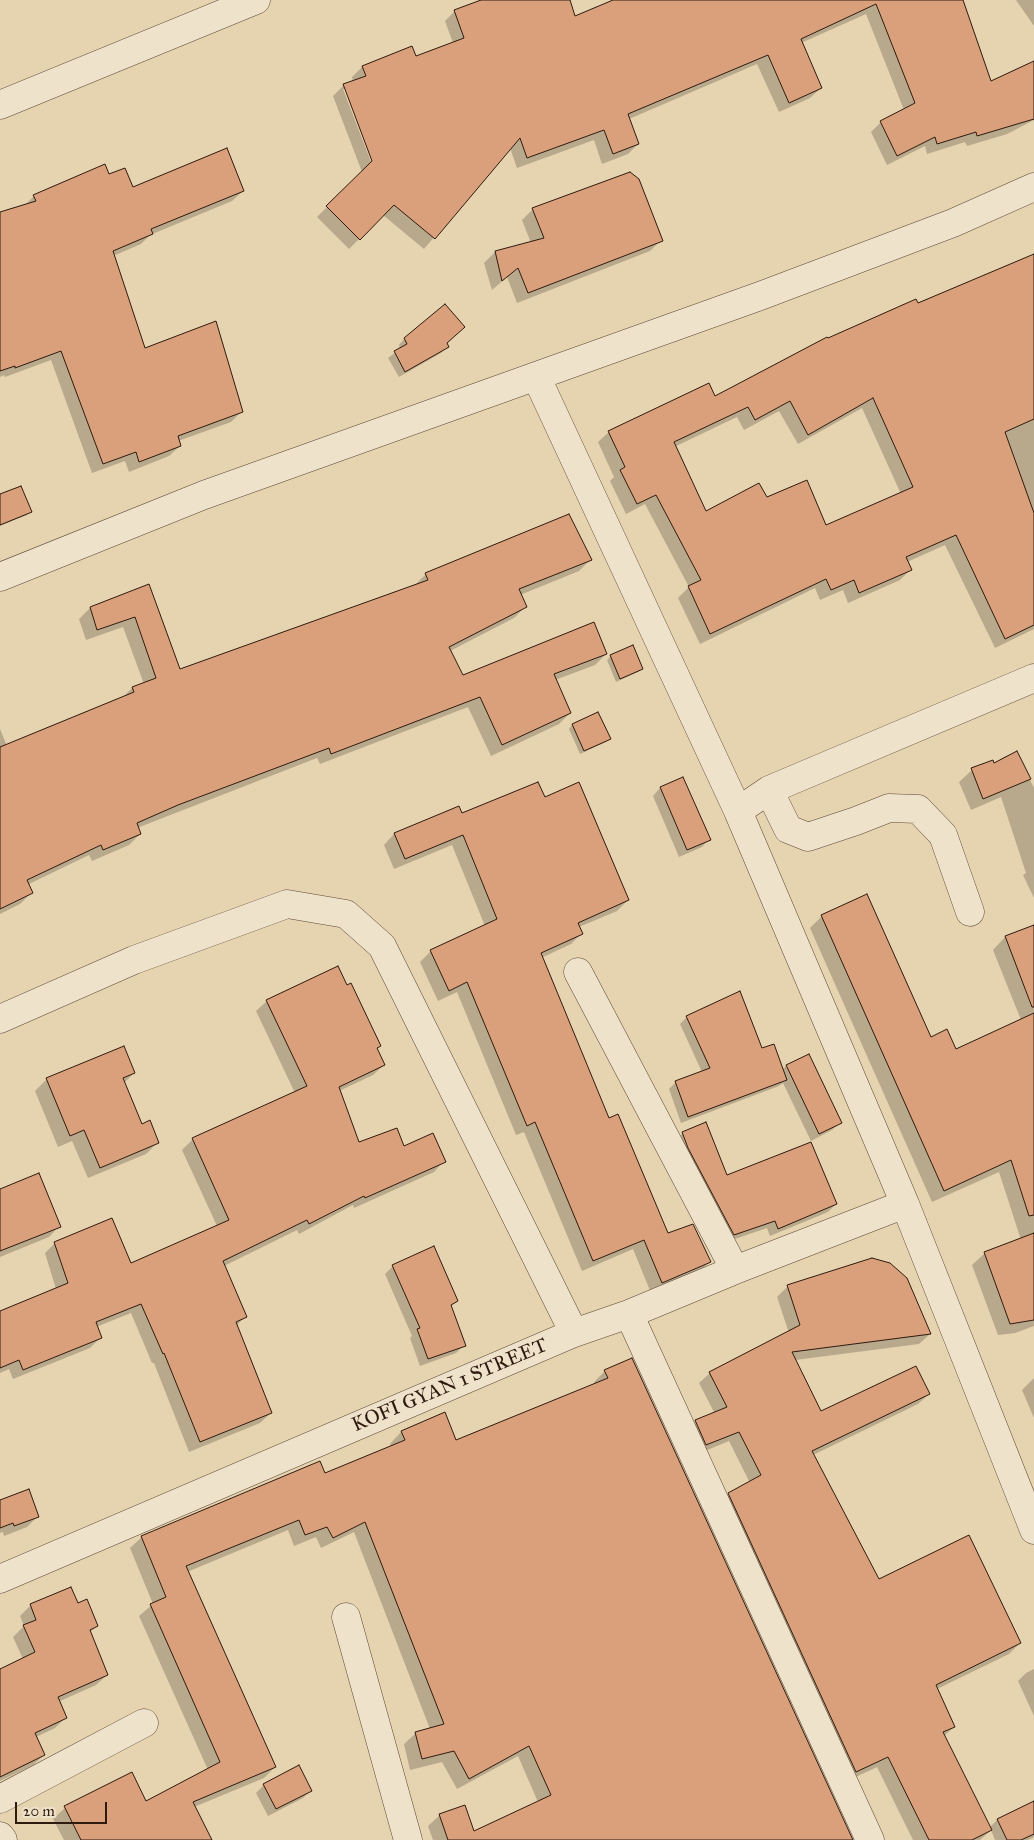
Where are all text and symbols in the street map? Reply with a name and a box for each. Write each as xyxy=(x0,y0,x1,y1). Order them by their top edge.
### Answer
street label: KOFI GYAN 1 STREET xyxy=(349,1334,551,1438)
scale bar xyxy=(18,1792,110,1824)
text: 20 m xyxy=(23,1802,55,1820)

